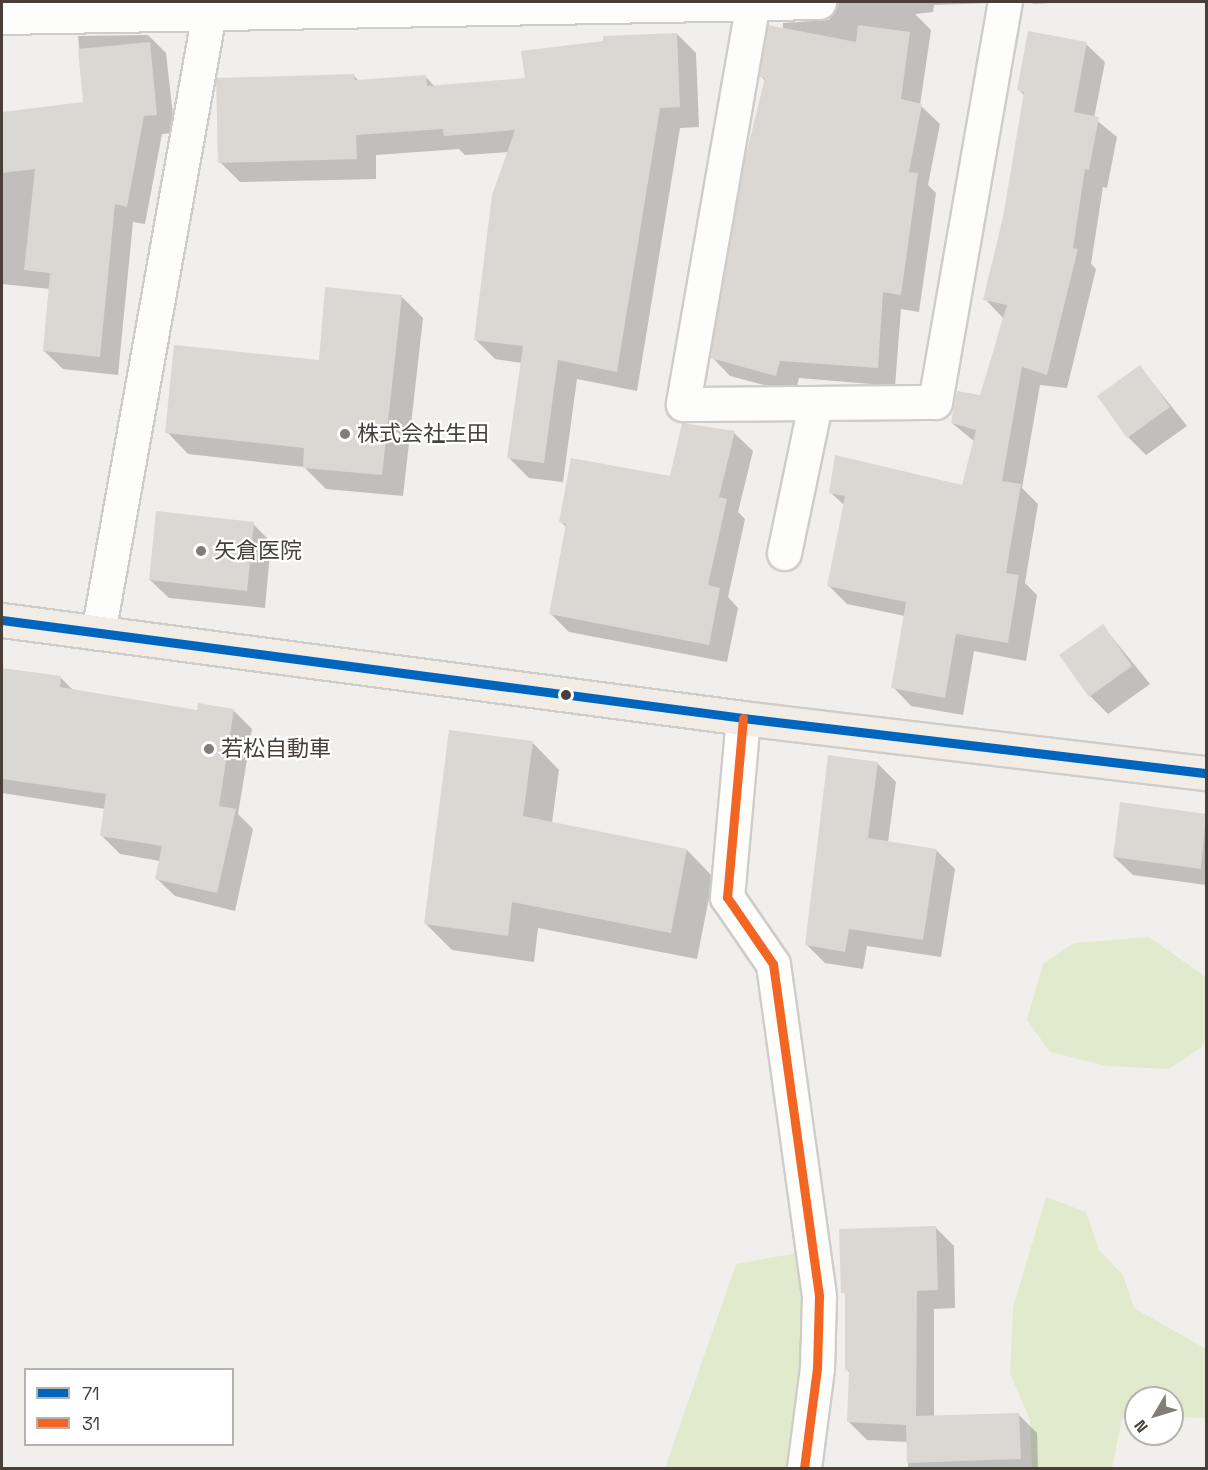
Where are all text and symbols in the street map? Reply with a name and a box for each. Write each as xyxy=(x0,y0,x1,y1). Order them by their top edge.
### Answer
place label: 株式会社生田 xyxy=(357,421,489,447)
marker: 株式会社生田 xyxy=(338,427,352,441)
place label: 矢倉医院 xyxy=(214,538,302,564)
marker: 矢倉医院 xyxy=(192,542,210,560)
unlabelled marker xyxy=(560,689,572,701)
place label: 若松自動車 xyxy=(221,736,331,762)
marker: 若松自動車 xyxy=(202,742,216,756)
legend xyxy=(24,1368,234,1446)
text: 71 xyxy=(82,1382,100,1405)
north arrow xyxy=(1124,1386,1184,1446)
text: 31 xyxy=(82,1412,100,1435)
text: N xyxy=(1129,1415,1153,1437)

